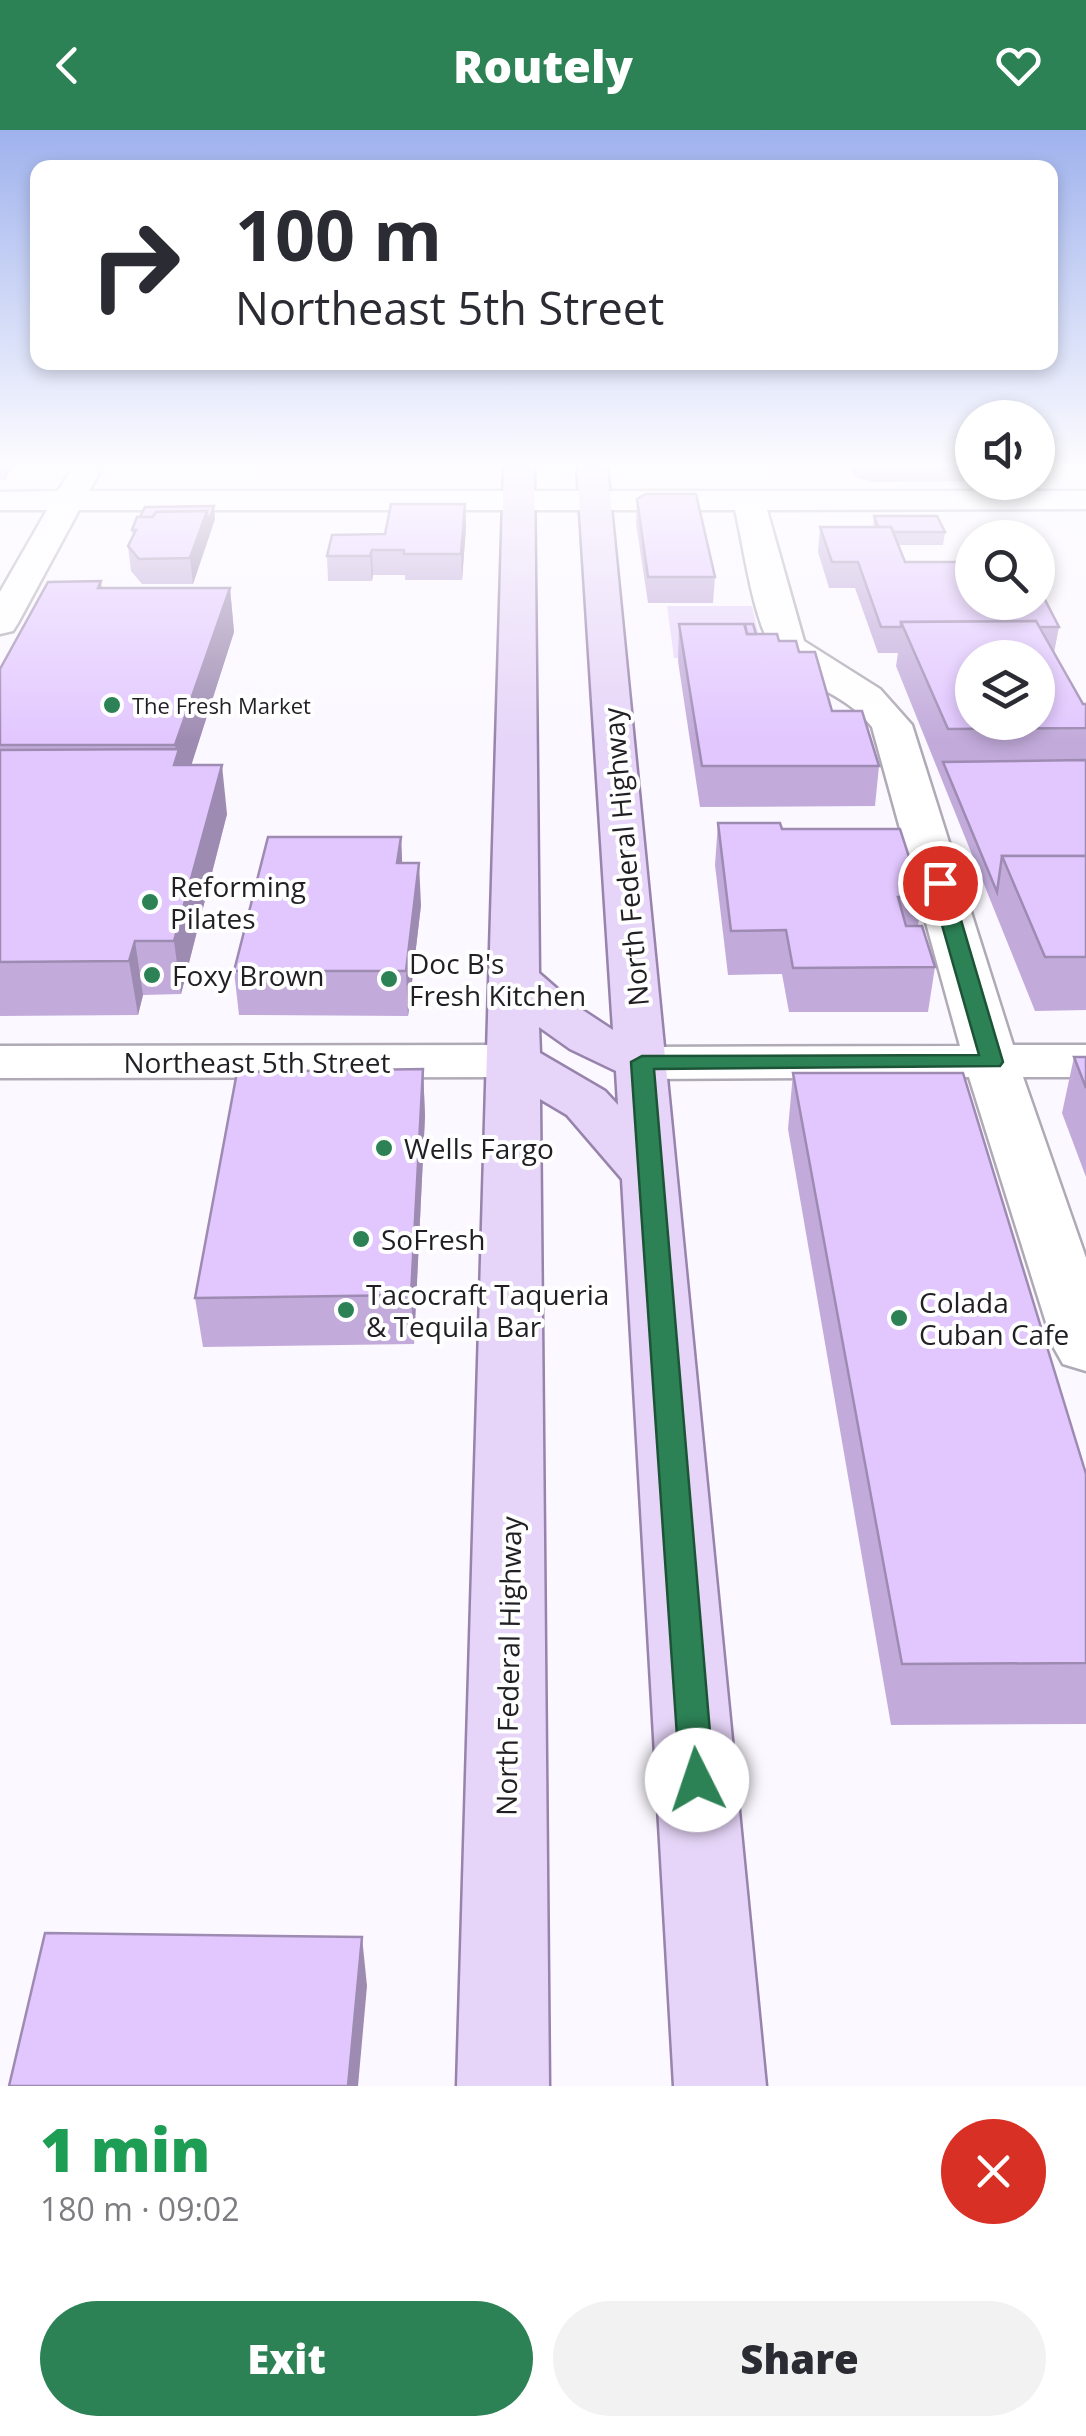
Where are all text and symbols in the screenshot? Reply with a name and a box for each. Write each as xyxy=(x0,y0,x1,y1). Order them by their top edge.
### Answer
text: Routely xyxy=(453,35,633,96)
icon: back xyxy=(40,38,95,93)
icon: heart xyxy=(991,38,1046,93)
text: 100 m xyxy=(235,186,442,282)
icon: right xyxy=(70,200,200,330)
text: Northeast 5th Street xyxy=(235,277,664,338)
map controls xyxy=(955,400,1055,740)
button: sound xyxy=(955,400,1055,500)
button: search xyxy=(955,520,1055,620)
button: layers xyxy=(955,640,1055,740)
place label: The Fresh Market xyxy=(132,690,311,720)
marker: The Fresh Market xyxy=(101,694,123,716)
street label: North Federal Highway xyxy=(593,705,657,1008)
pin xyxy=(898,841,983,926)
icon: arrive xyxy=(913,856,968,911)
place label: Reforming Pilates xyxy=(170,867,306,937)
marker: Reforming Pilates xyxy=(139,891,161,913)
place label: Doc B's Fresh Kitchen xyxy=(409,944,586,1014)
place label: Foxy Brown xyxy=(172,956,325,994)
marker: Foxy Brown xyxy=(141,964,163,986)
marker: Doc B's Fresh Kitchen xyxy=(378,968,400,990)
street label: Northeast 5th Street xyxy=(123,1043,391,1081)
place label: Wells Fargo xyxy=(404,1129,554,1167)
marker: Wells Fargo xyxy=(373,1137,395,1159)
place label: SoFresh xyxy=(381,1220,485,1258)
marker: SoFresh xyxy=(350,1228,372,1250)
place label: Tacocraft Taqueria & Tequila Bar xyxy=(366,1275,609,1345)
place label: Colada Cuban Cafe xyxy=(919,1283,1069,1353)
marker: Tacocraft Taqueria & Tequila Bar xyxy=(335,1299,357,1321)
marker: Colada Cuban Cafe xyxy=(888,1307,910,1329)
street label: North Federal Highway xyxy=(486,1515,530,1816)
position arrow xyxy=(645,1728,749,1832)
text: 1 min xyxy=(40,2108,210,2190)
button: close xyxy=(941,2119,1046,2224)
text: 180 m · 09:02 xyxy=(40,2187,239,2230)
button: Exit xyxy=(40,2301,533,2416)
button: Share xyxy=(553,2301,1046,2416)

